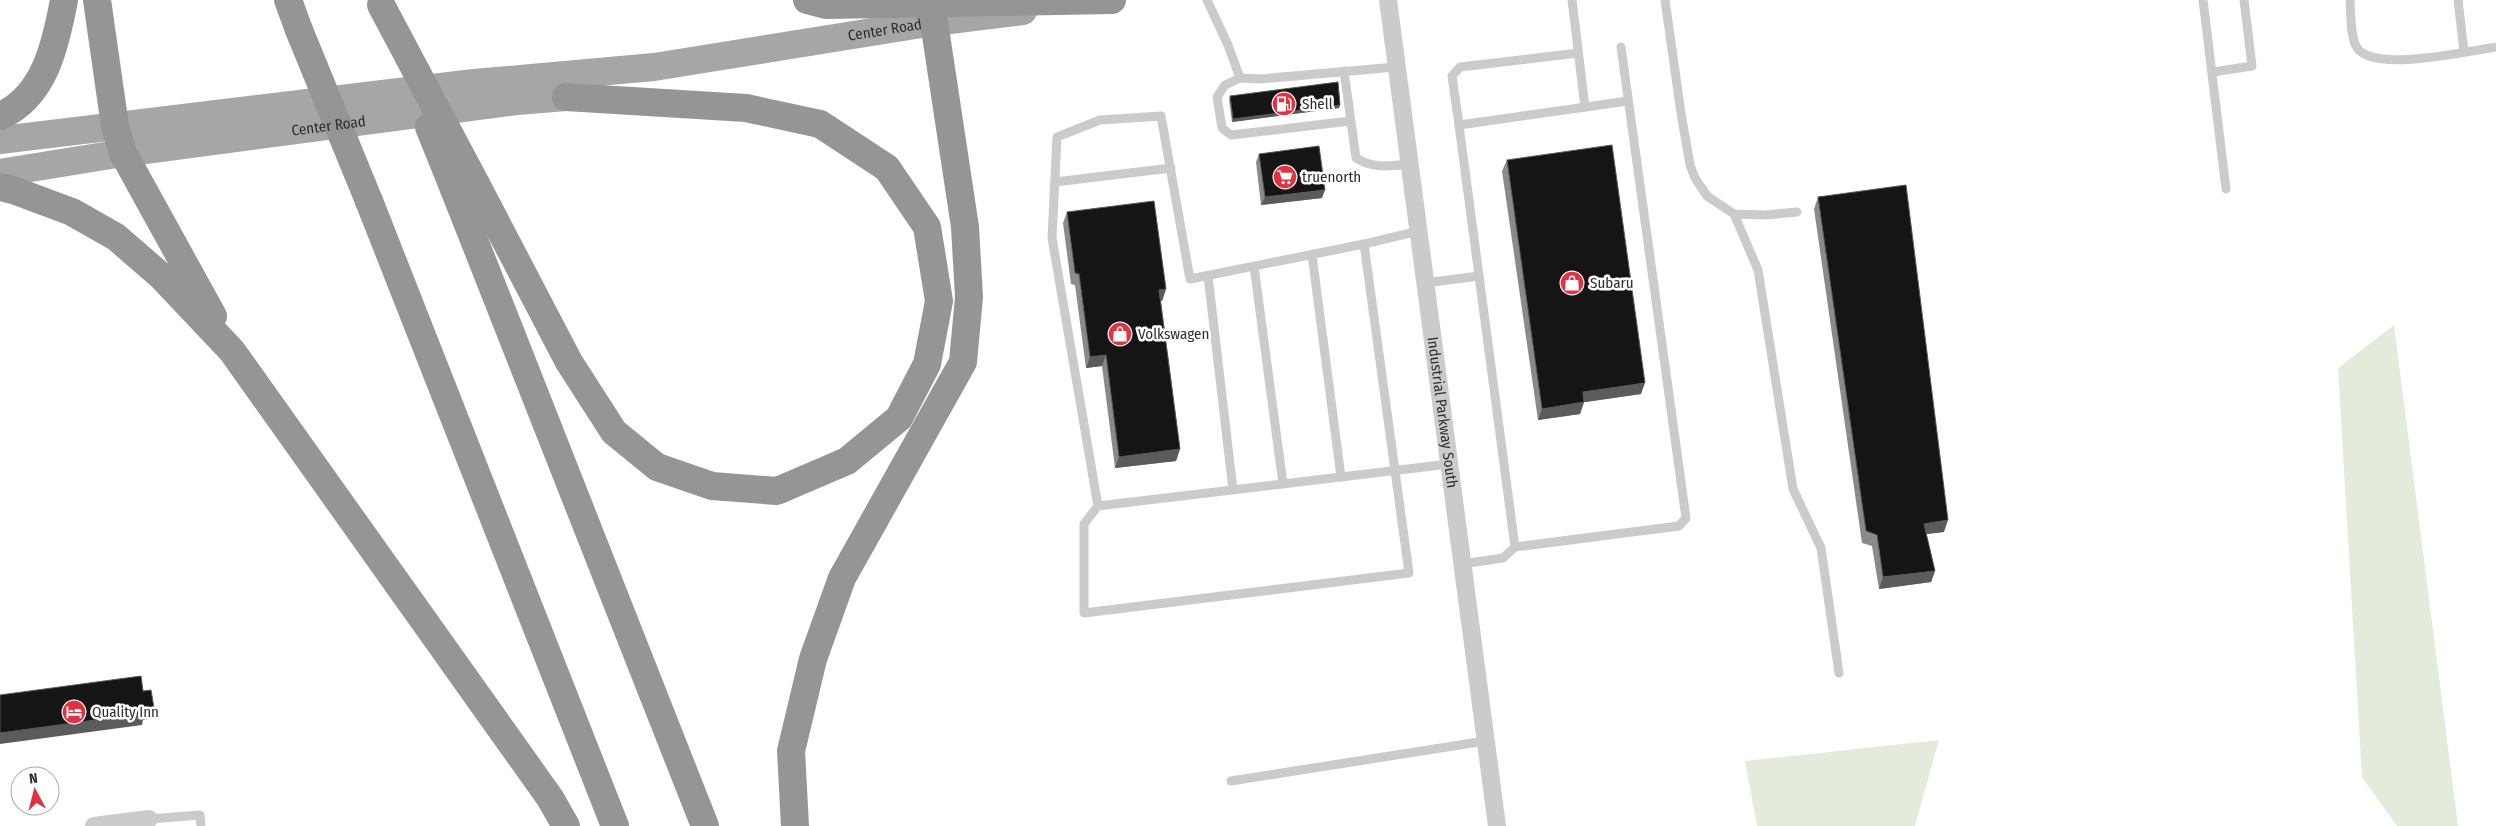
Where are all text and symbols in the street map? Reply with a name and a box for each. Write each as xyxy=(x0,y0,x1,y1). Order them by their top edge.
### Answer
street label: Center Road xyxy=(847,15,923,45)
fuel station icon: Shell xyxy=(1271,91,1297,117)
place label: Shell xyxy=(1302,95,1333,113)
street label: Center Road xyxy=(290,112,367,140)
supermarket icon: truenorth xyxy=(1272,164,1298,190)
place label: truenorth xyxy=(1302,168,1361,186)
shop icon: Subaru xyxy=(1559,270,1585,296)
place label: Subaru xyxy=(1590,274,1634,292)
shop icon: Volkswagen xyxy=(1107,321,1133,347)
place label: Volkswagen xyxy=(1138,325,1209,343)
street label: Industrial Parkway South xyxy=(1424,336,1461,489)
hotel icon: Quality Inn xyxy=(61,699,87,725)
place label: Quality Inn xyxy=(92,703,159,721)
north arrow xyxy=(10,766,60,816)
text: N xyxy=(28,770,39,788)

